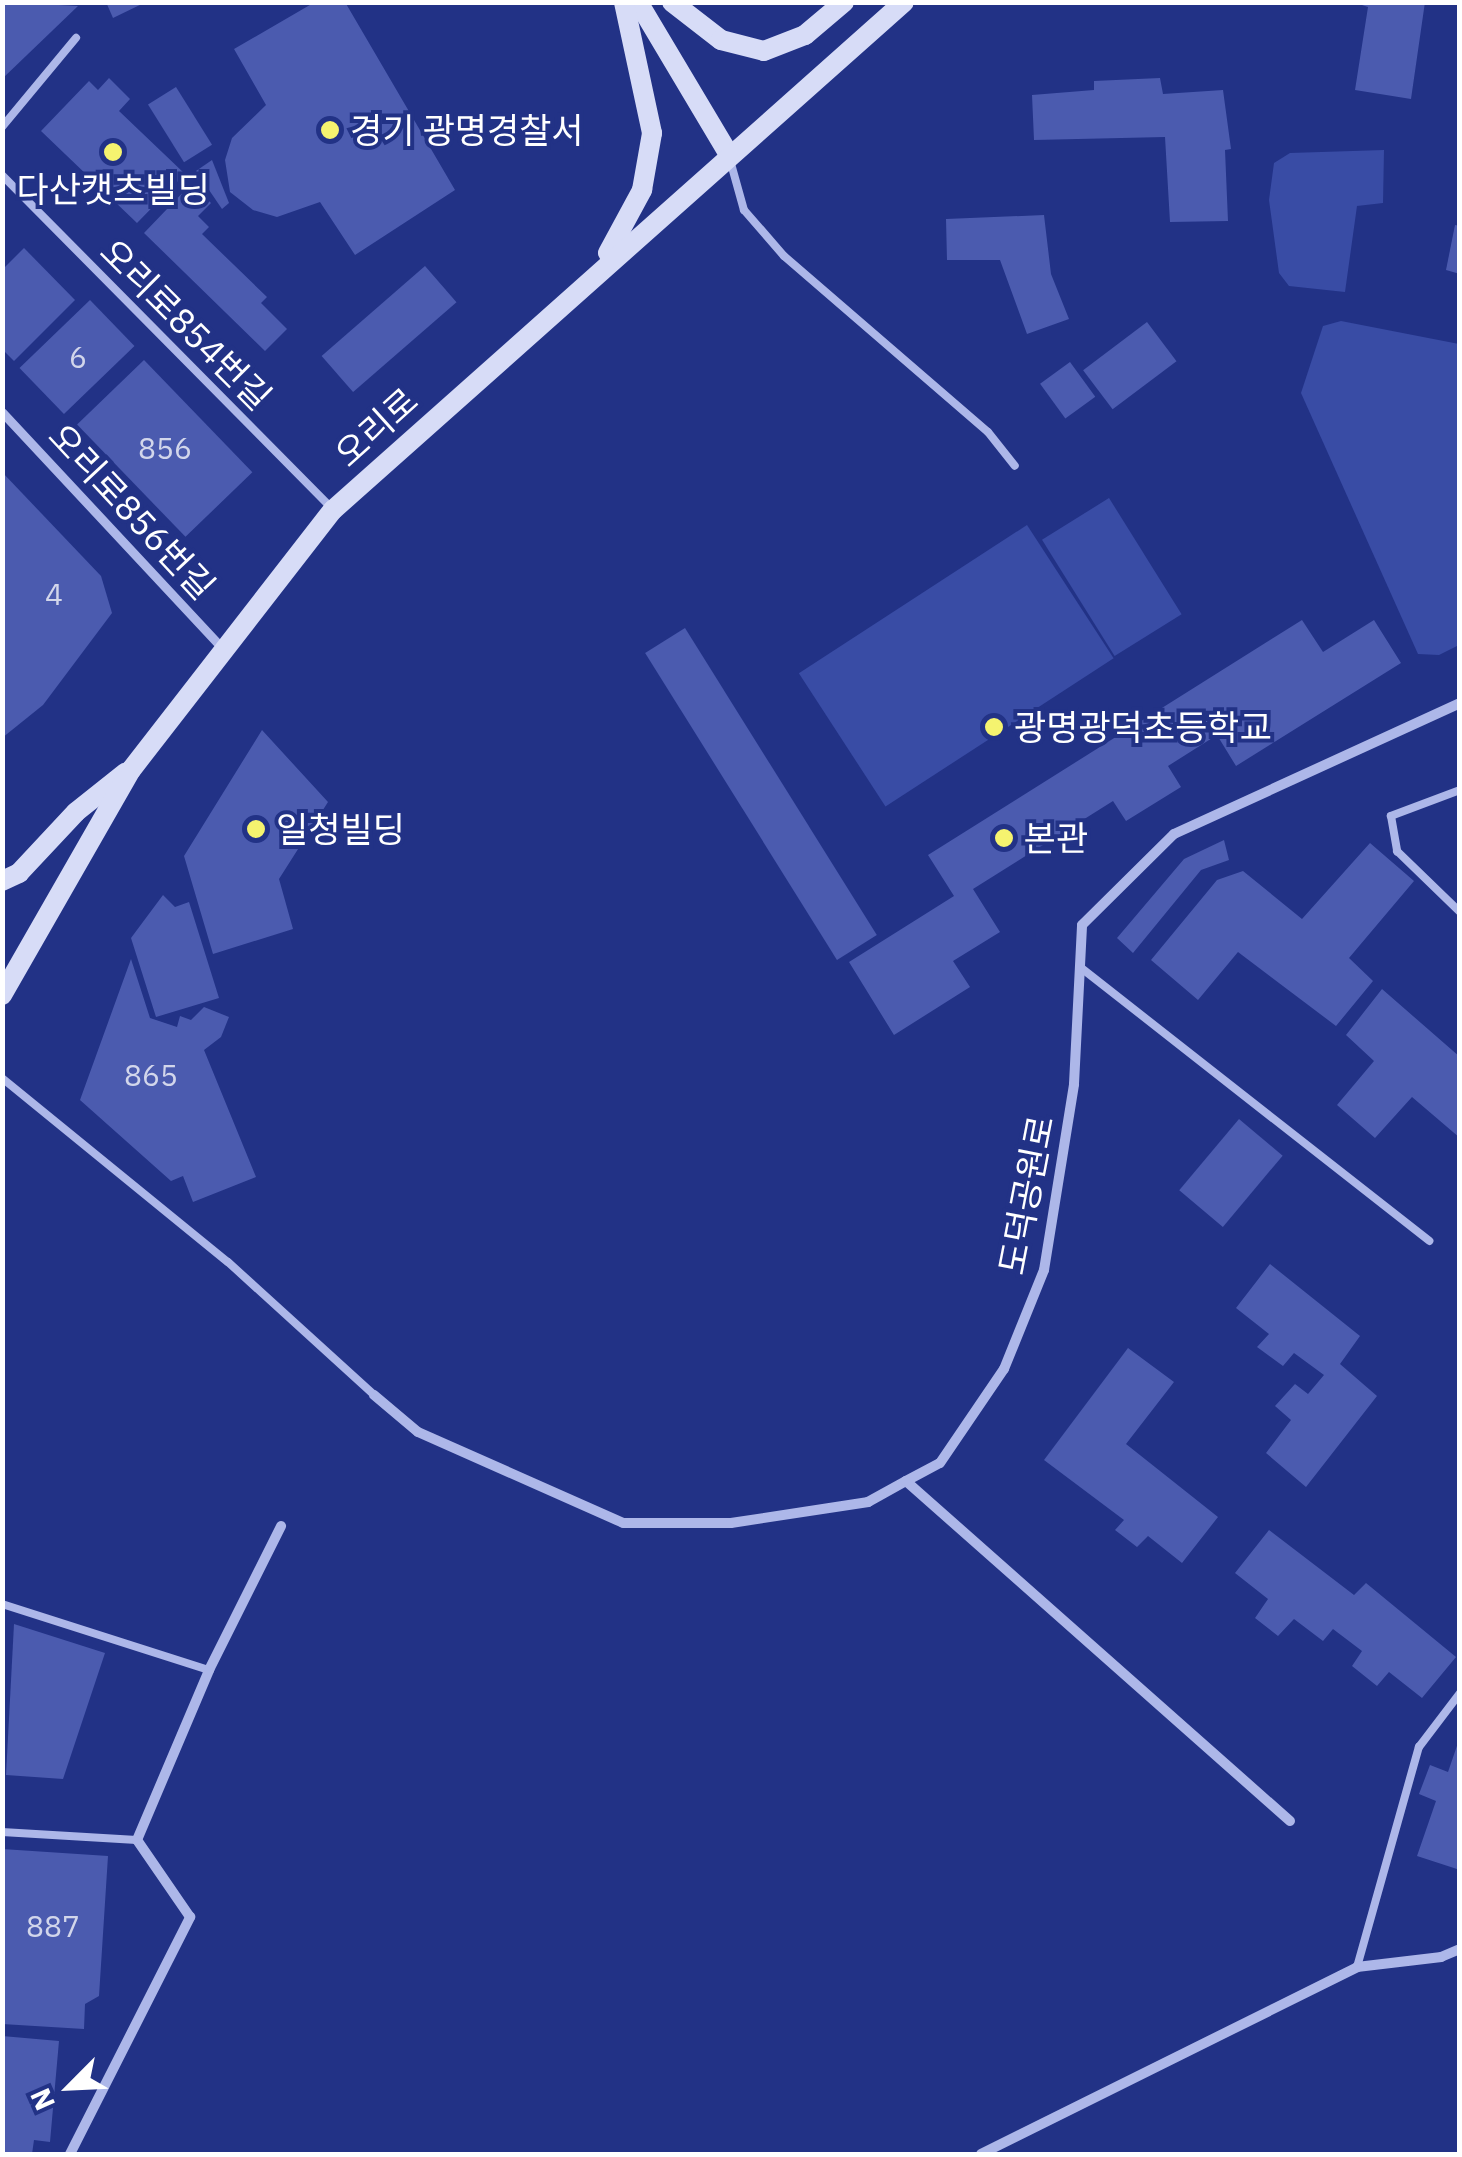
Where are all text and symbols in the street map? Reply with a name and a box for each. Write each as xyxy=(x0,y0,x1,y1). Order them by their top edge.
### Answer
place label: 경기 광명경찰서 xyxy=(350,109,584,151)
marker: 경기 광명경찰서 xyxy=(319,119,341,141)
marker: 다산캣츠빌딩 xyxy=(102,141,124,163)
place label: 다산캣츠빌딩 xyxy=(16,168,210,210)
street label: 오리로854번길 xyxy=(92,230,280,418)
house number: 6 xyxy=(69,339,87,375)
street label: 오리로 xyxy=(326,379,426,475)
street label: 오리로856번길 xyxy=(40,415,224,607)
house number: 856 xyxy=(138,430,192,466)
house number: 4 xyxy=(45,576,63,612)
place label: 광명광덕초등학교 xyxy=(1014,706,1272,748)
marker: 광명광덕초등학교 xyxy=(983,716,1005,738)
place label: 일청빌딩 xyxy=(276,808,405,850)
place label: 본관 xyxy=(1024,817,1088,859)
marker: 일청빌딩 xyxy=(245,818,267,840)
marker: 본관 xyxy=(993,827,1015,849)
house number: 865 xyxy=(124,1057,178,1093)
street label: 도덕공원로 xyxy=(990,1112,1062,1278)
house number: 887 xyxy=(26,1908,80,1944)
north arrow xyxy=(20,2037,120,2137)
text: N xyxy=(21,2083,63,2116)

